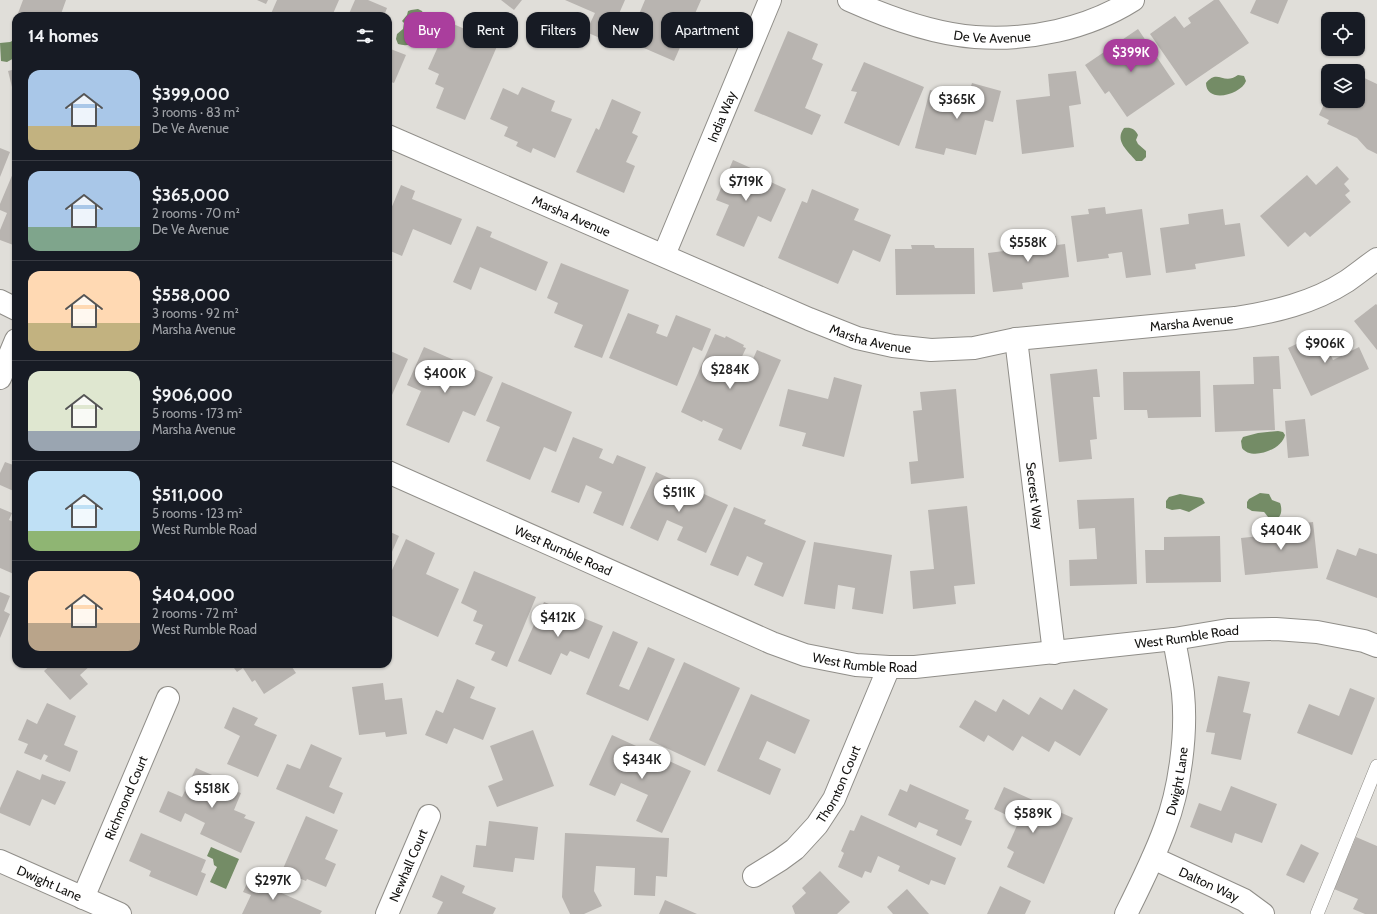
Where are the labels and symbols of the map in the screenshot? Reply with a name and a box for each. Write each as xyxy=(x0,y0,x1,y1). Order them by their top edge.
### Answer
street label: De Ve Avenue xyxy=(953,26,1032,46)
pin: $399K xyxy=(1103,39,1159,73)
pin: $365K xyxy=(929,86,985,120)
street label: India Way xyxy=(704,88,739,144)
pin: $719K xyxy=(718,168,774,202)
street label: Marsha Avenue xyxy=(530,192,613,240)
pin: $558K xyxy=(1000,229,1056,263)
street label: Marsha Avenue xyxy=(1149,310,1234,334)
street label: Marsha Avenue xyxy=(828,320,912,356)
pin: $906K xyxy=(1297,330,1353,364)
pin: $284K xyxy=(702,356,758,390)
pin: $400K xyxy=(417,360,473,394)
street label: Secrest Way xyxy=(1023,461,1047,531)
pin: $511K xyxy=(651,479,707,513)
pin: $404K xyxy=(1253,517,1309,551)
street label: West Rumble Road xyxy=(512,521,615,579)
pin: $412K xyxy=(530,604,586,638)
street label: West Rumble Road xyxy=(1134,622,1239,651)
street label: West Rumble Road xyxy=(811,649,917,675)
street label: Thornton Court xyxy=(813,742,864,826)
pin: $434K xyxy=(614,746,670,780)
street label: Dwight Lane xyxy=(1162,746,1191,817)
street label: Richmond Court xyxy=(101,753,151,842)
pin: $518K xyxy=(184,775,240,809)
pin: $589K xyxy=(1005,800,1061,834)
street label: Newhall Court xyxy=(385,826,431,904)
street label: Dwight Lane xyxy=(15,862,85,904)
street label: Dalton Way xyxy=(1177,863,1242,905)
pin: $297K xyxy=(245,867,301,901)

